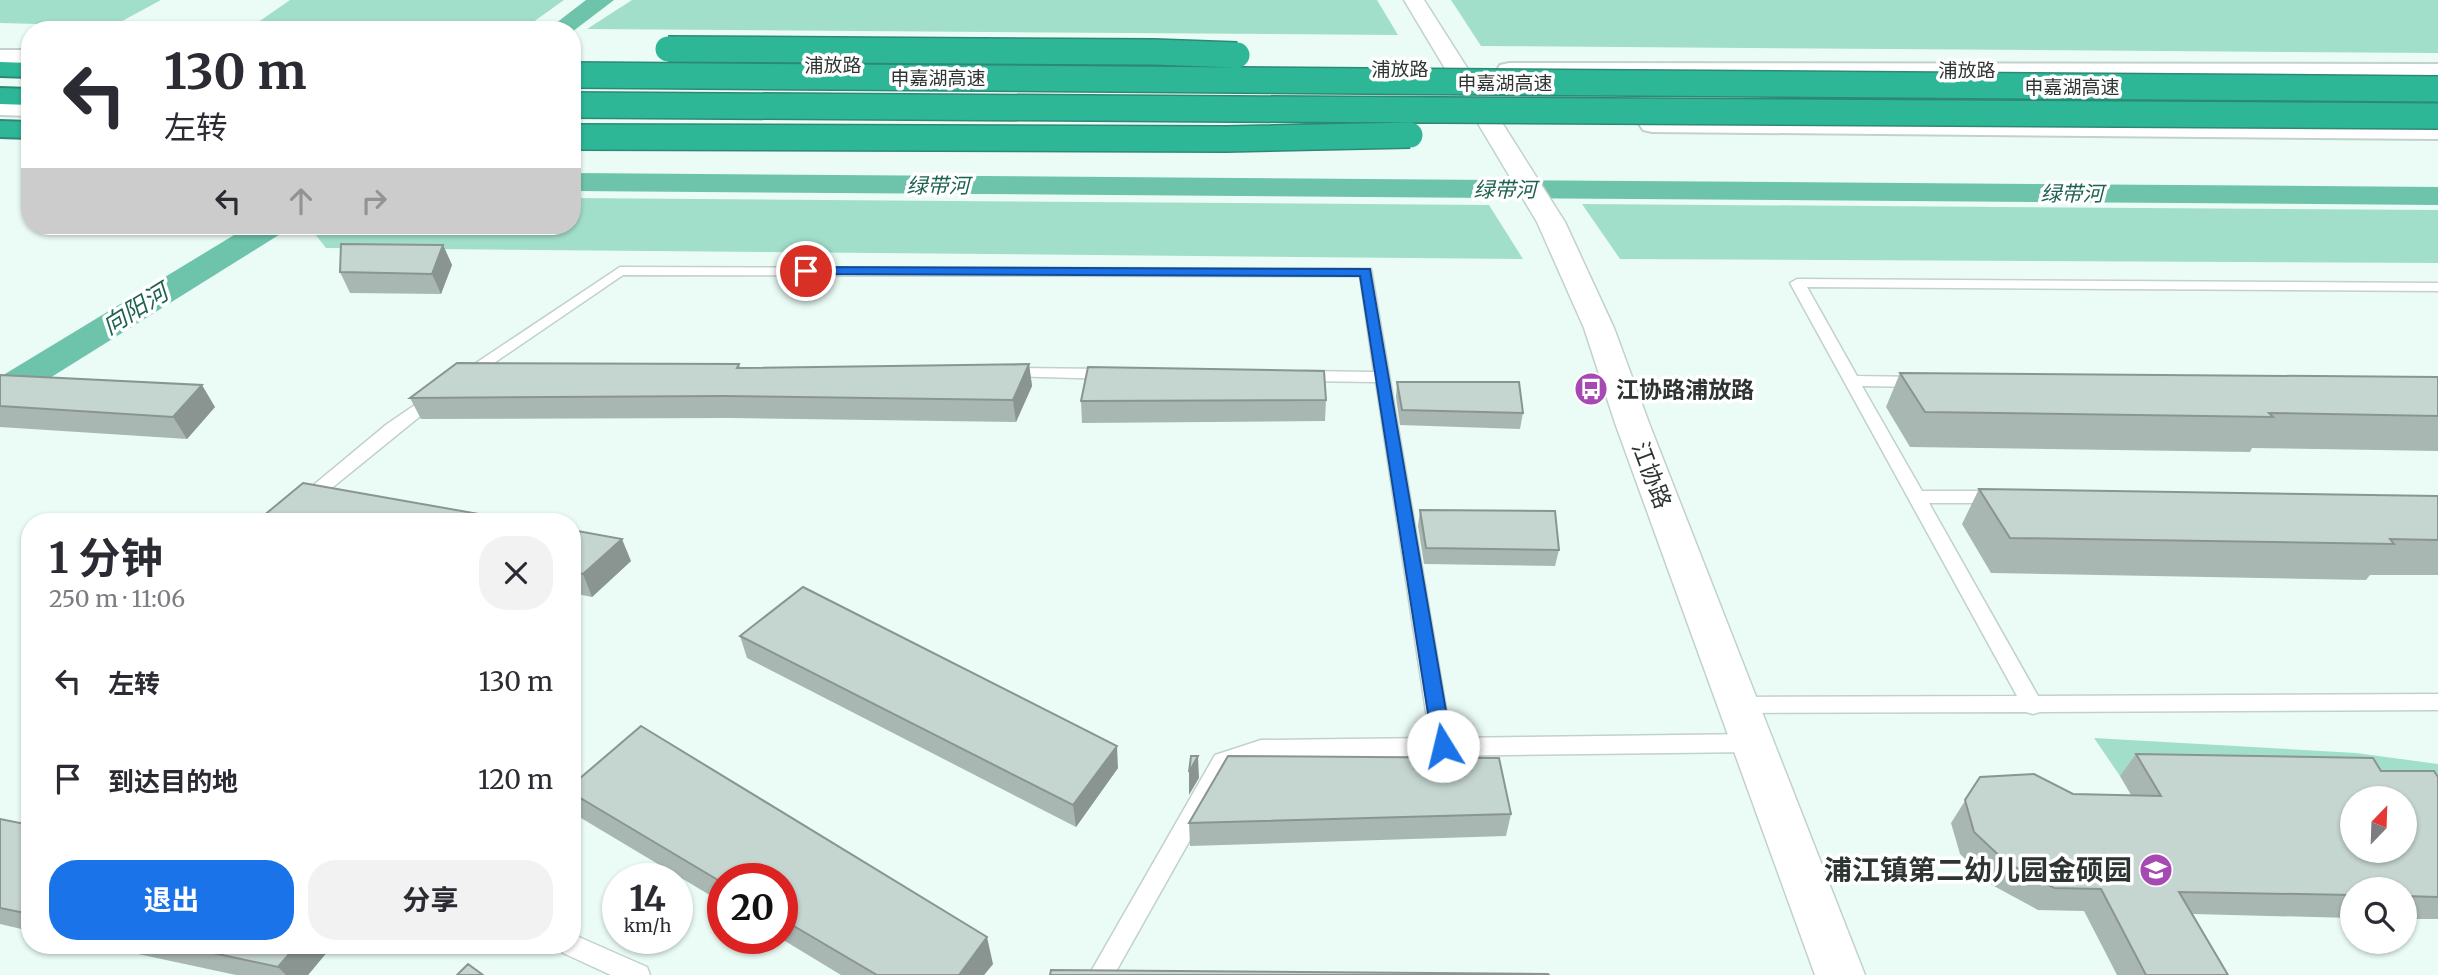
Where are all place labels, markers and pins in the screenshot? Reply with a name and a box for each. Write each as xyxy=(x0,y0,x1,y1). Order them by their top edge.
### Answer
pin xyxy=(776,241,836,301)
bus stop icon: 江协路浦放路 xyxy=(1572,370,1610,408)
place label: 江协路浦放路 xyxy=(1616,375,1754,404)
school or university icon: 浦江镇第二幼儿园金硕园 xyxy=(2137,851,2175,889)
place label: 浦江镇第二幼儿园金硕园 xyxy=(1824,852,2132,888)

